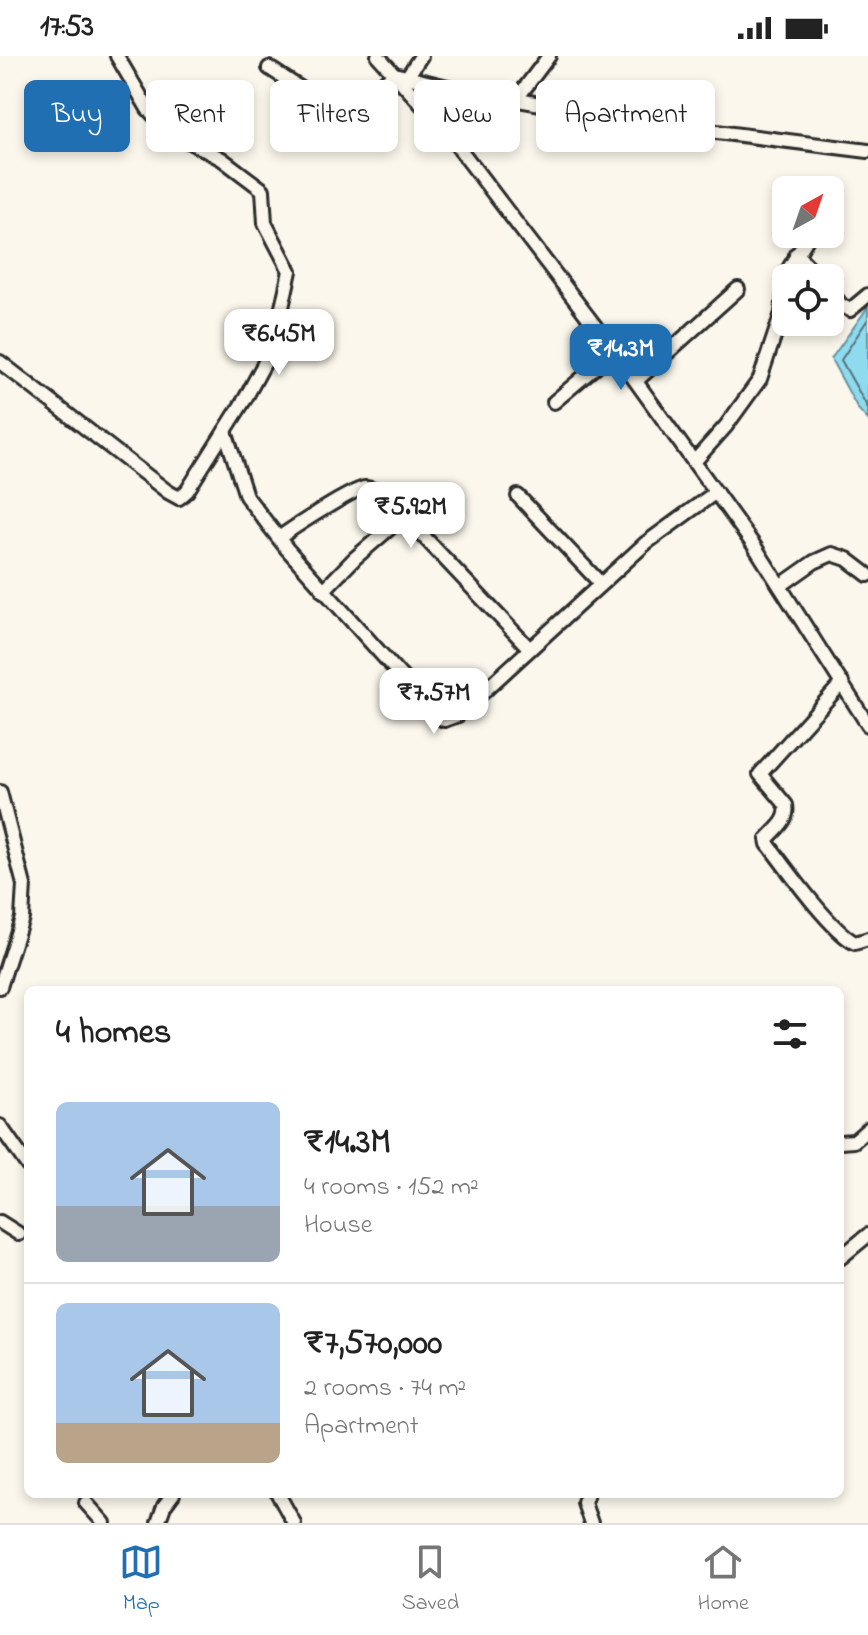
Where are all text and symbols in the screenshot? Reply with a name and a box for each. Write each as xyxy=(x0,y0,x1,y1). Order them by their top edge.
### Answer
text: 17:53 xyxy=(40,6,94,50)
chip: Buy xyxy=(24,80,130,152)
chip: Rent xyxy=(146,80,254,152)
chip: Filters xyxy=(270,80,398,152)
chip: New xyxy=(414,80,520,152)
chip: Apartment xyxy=(536,80,715,152)
north arrow xyxy=(772,176,844,248)
map controls xyxy=(772,176,844,336)
button: locate xyxy=(772,264,844,336)
pin: ₹6.45M xyxy=(214,309,344,377)
text: ₹6.45M xyxy=(242,316,316,354)
pin: ₹14.3M xyxy=(556,324,686,392)
text: ₹14.3M xyxy=(588,331,654,369)
pin: ₹5.92M xyxy=(346,482,476,550)
text: ₹5.92M xyxy=(375,489,447,527)
pin: ₹7.57M xyxy=(369,668,499,736)
text: ₹7.57M xyxy=(398,675,470,713)
text: 4 homes xyxy=(56,1009,171,1059)
icon: filters xyxy=(768,1012,812,1056)
text: ₹14.3M xyxy=(304,1119,391,1169)
icon: home xyxy=(120,1134,216,1230)
text: 4 rooms · 152 m² xyxy=(304,1169,479,1207)
text: House xyxy=(304,1207,372,1245)
text: ₹7,570,000 xyxy=(304,1320,442,1370)
icon: home xyxy=(120,1335,216,1431)
text: 2 rooms · 74 m² xyxy=(304,1370,466,1408)
text: Apartment xyxy=(304,1408,418,1446)
tab: Map xyxy=(119,1540,163,1620)
tab: Saved xyxy=(402,1540,459,1620)
tab: Home xyxy=(698,1540,749,1620)

